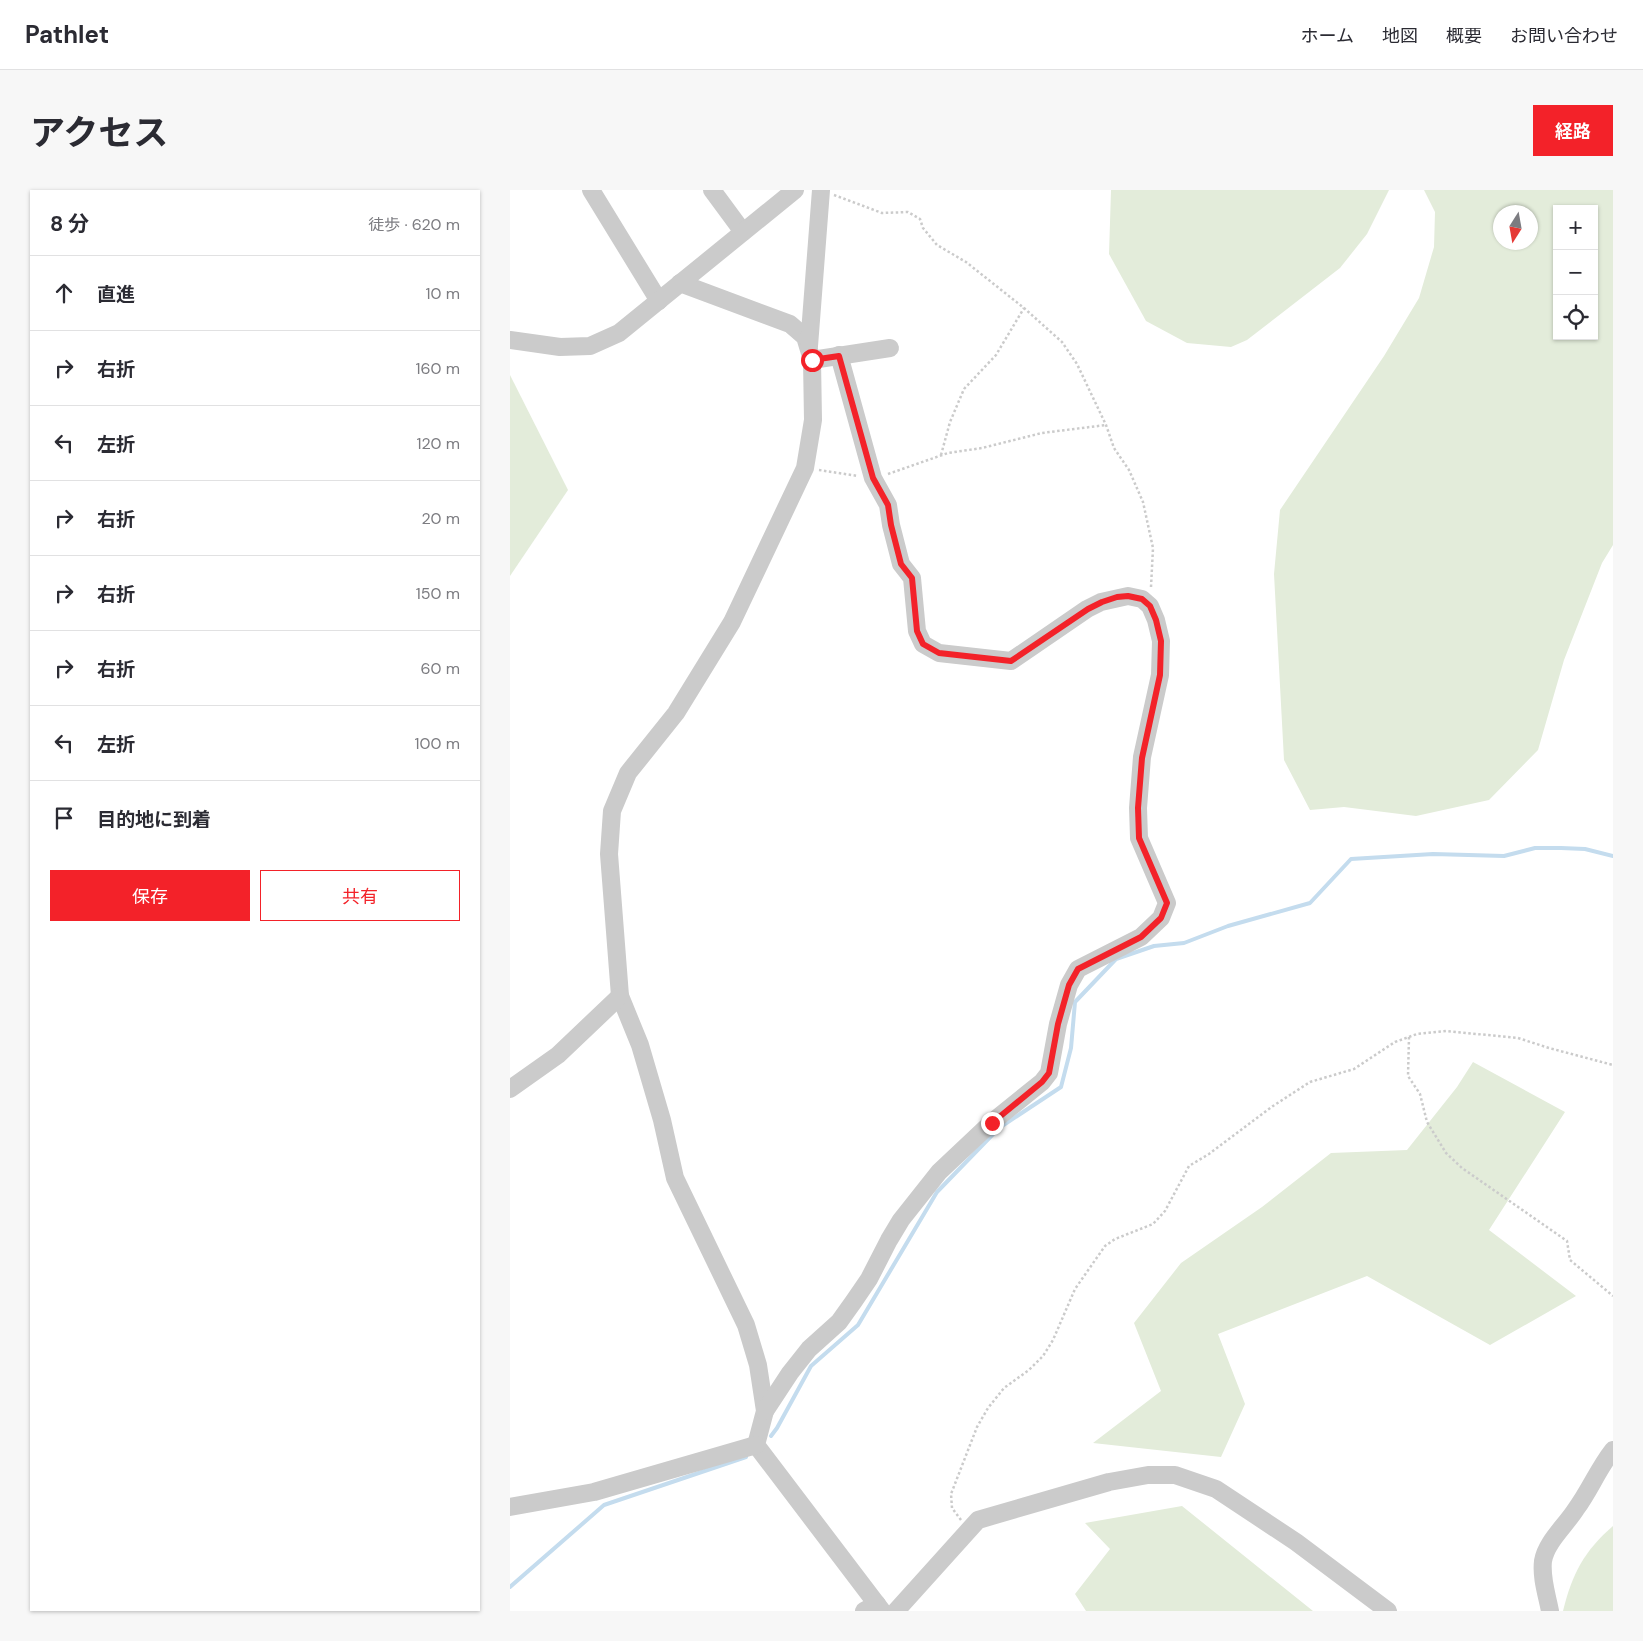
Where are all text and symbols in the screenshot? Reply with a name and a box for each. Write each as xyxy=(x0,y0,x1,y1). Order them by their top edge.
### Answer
text: Pathlet xyxy=(25,19,109,50)
text: ホーム xyxy=(1301,24,1354,48)
text: 地図 xyxy=(1382,24,1418,48)
text: 概要 xyxy=(1446,24,1482,48)
text: お問い合わせ xyxy=(1510,24,1618,48)
button: 経路 xyxy=(1533,105,1613,156)
text: アクセス xyxy=(30,110,168,156)
north arrow xyxy=(1493,205,1538,250)
map controls xyxy=(1553,205,1598,340)
button: + xyxy=(1553,205,1598,250)
text: 8 分 xyxy=(50,210,89,238)
text: 徒歩 · 620 m xyxy=(368,214,460,235)
button: − xyxy=(1553,250,1598,295)
icon: ahead xyxy=(50,279,78,307)
text: 直進 xyxy=(97,282,135,307)
text: 10 m xyxy=(426,283,460,304)
button: locate xyxy=(1553,295,1598,340)
route start xyxy=(801,349,824,372)
icon: right xyxy=(50,354,78,382)
text: 右折 xyxy=(97,357,135,382)
text: 160 m xyxy=(416,358,460,379)
icon: left xyxy=(50,429,78,457)
text: 左折 xyxy=(97,432,135,457)
text: 120 m xyxy=(416,433,460,454)
icon: right xyxy=(50,504,78,532)
text: 右折 xyxy=(97,507,135,532)
text: 20 m xyxy=(421,508,460,529)
icon: right xyxy=(50,579,78,607)
text: 右折 xyxy=(97,582,135,607)
text: 150 m xyxy=(416,583,460,604)
icon: right xyxy=(50,654,78,682)
text: 右折 xyxy=(97,657,135,682)
text: 60 m xyxy=(420,658,460,679)
icon: left xyxy=(50,729,78,757)
text: 左折 xyxy=(97,732,135,757)
text: 100 m xyxy=(415,733,460,754)
icon: arrive xyxy=(50,804,78,832)
text: 目的地に到着 xyxy=(97,807,211,832)
button: 保存 xyxy=(50,870,250,921)
button: 共有 xyxy=(260,870,460,921)
route end xyxy=(981,1112,1004,1135)

